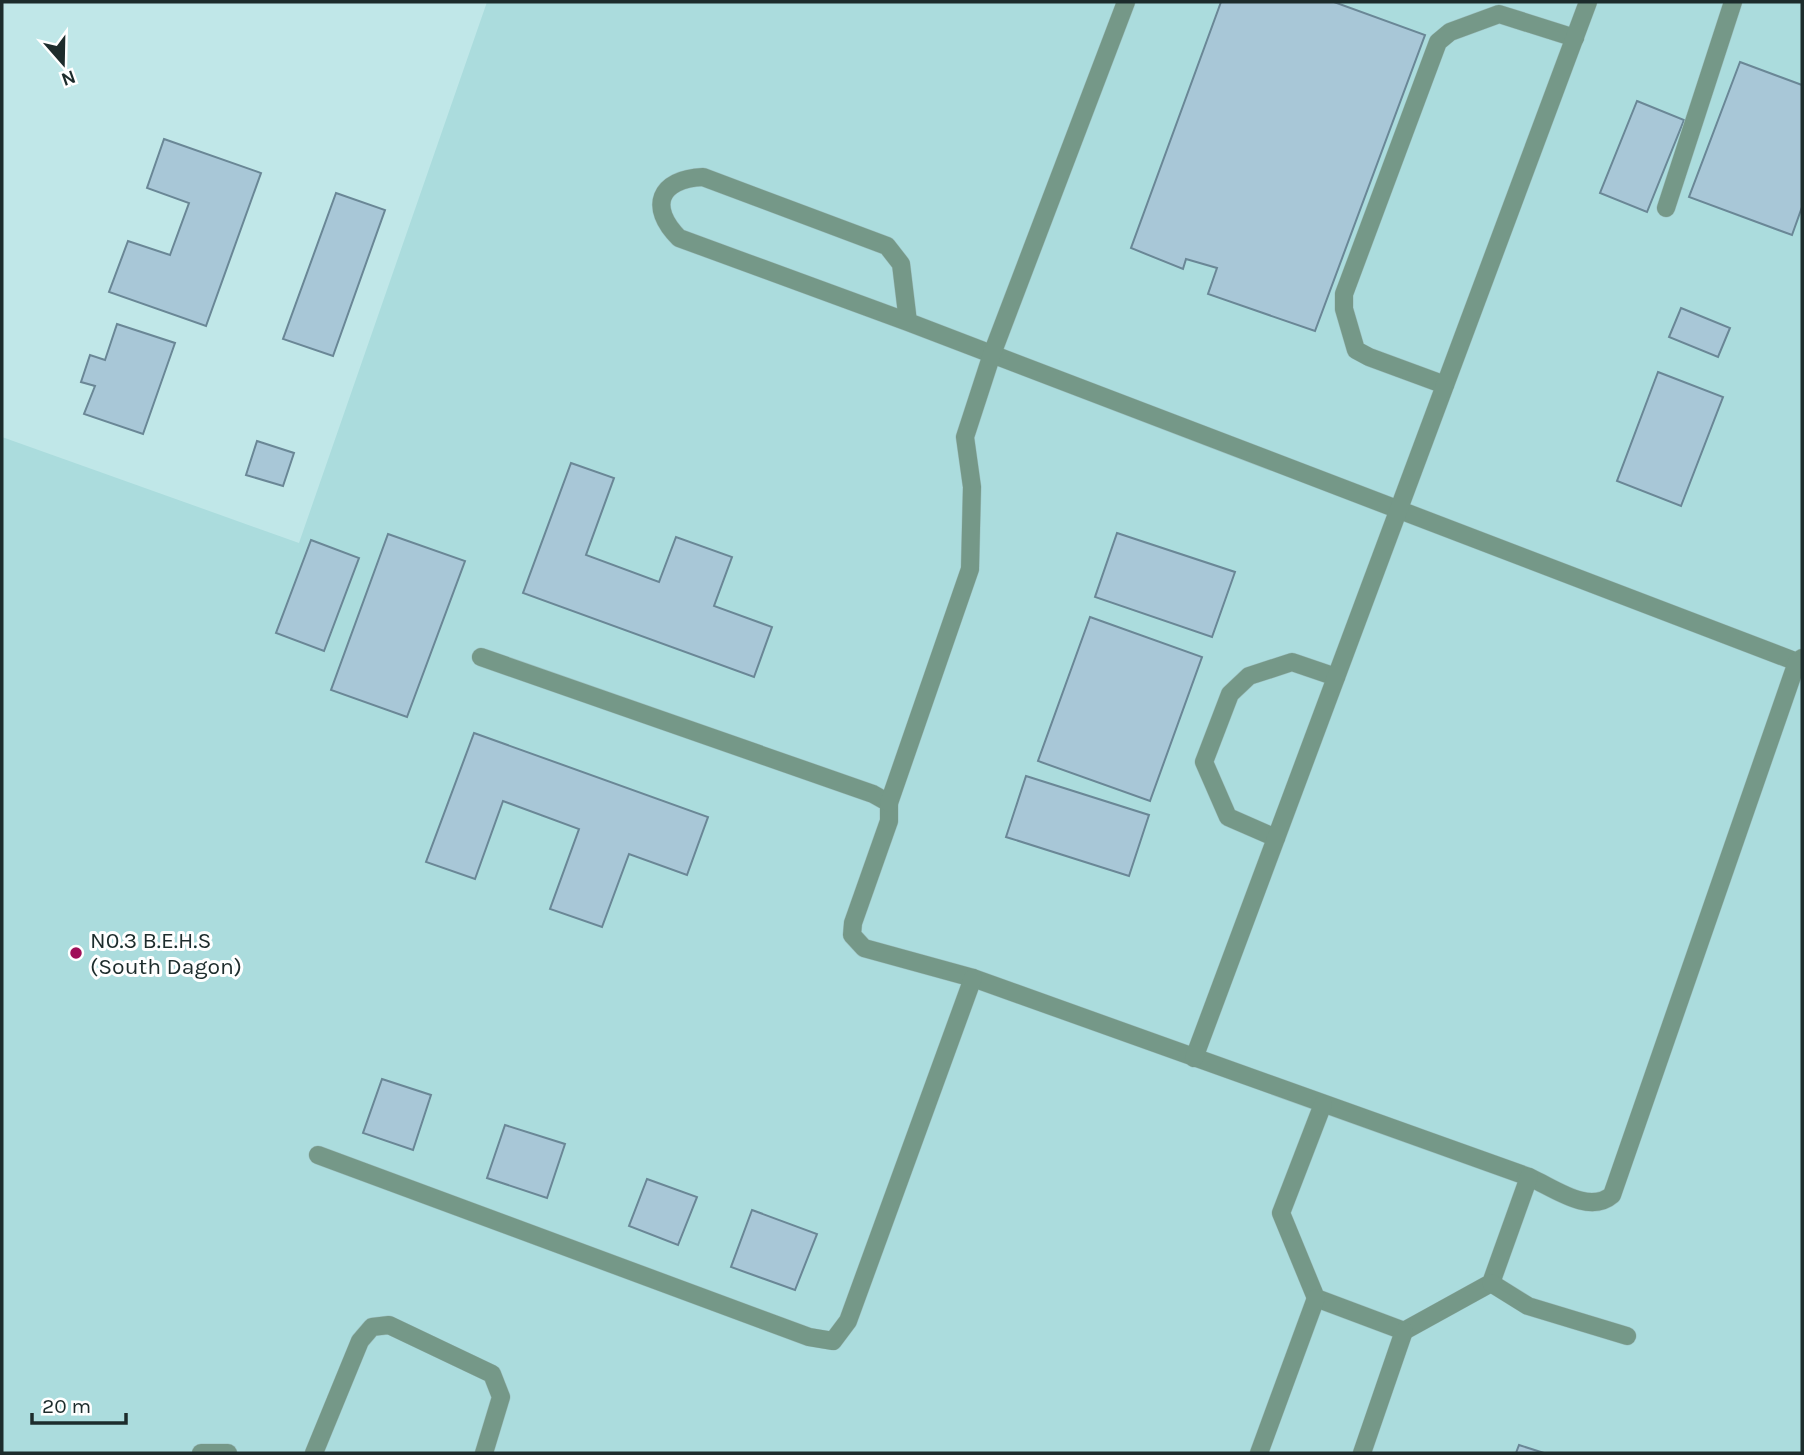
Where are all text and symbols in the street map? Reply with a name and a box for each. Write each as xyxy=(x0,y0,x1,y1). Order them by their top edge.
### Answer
north arrow xyxy=(28,28,98,98)
text: N xyxy=(58,65,79,91)
place label: N0.3 B.E.H.S (South Dagon) xyxy=(90,927,242,980)
marker: N0.3 B.E.H.S (South Dagon) xyxy=(68,945,84,961)
scale bar xyxy=(32,1382,126,1426)
text: 20 m xyxy=(42,1394,91,1418)

